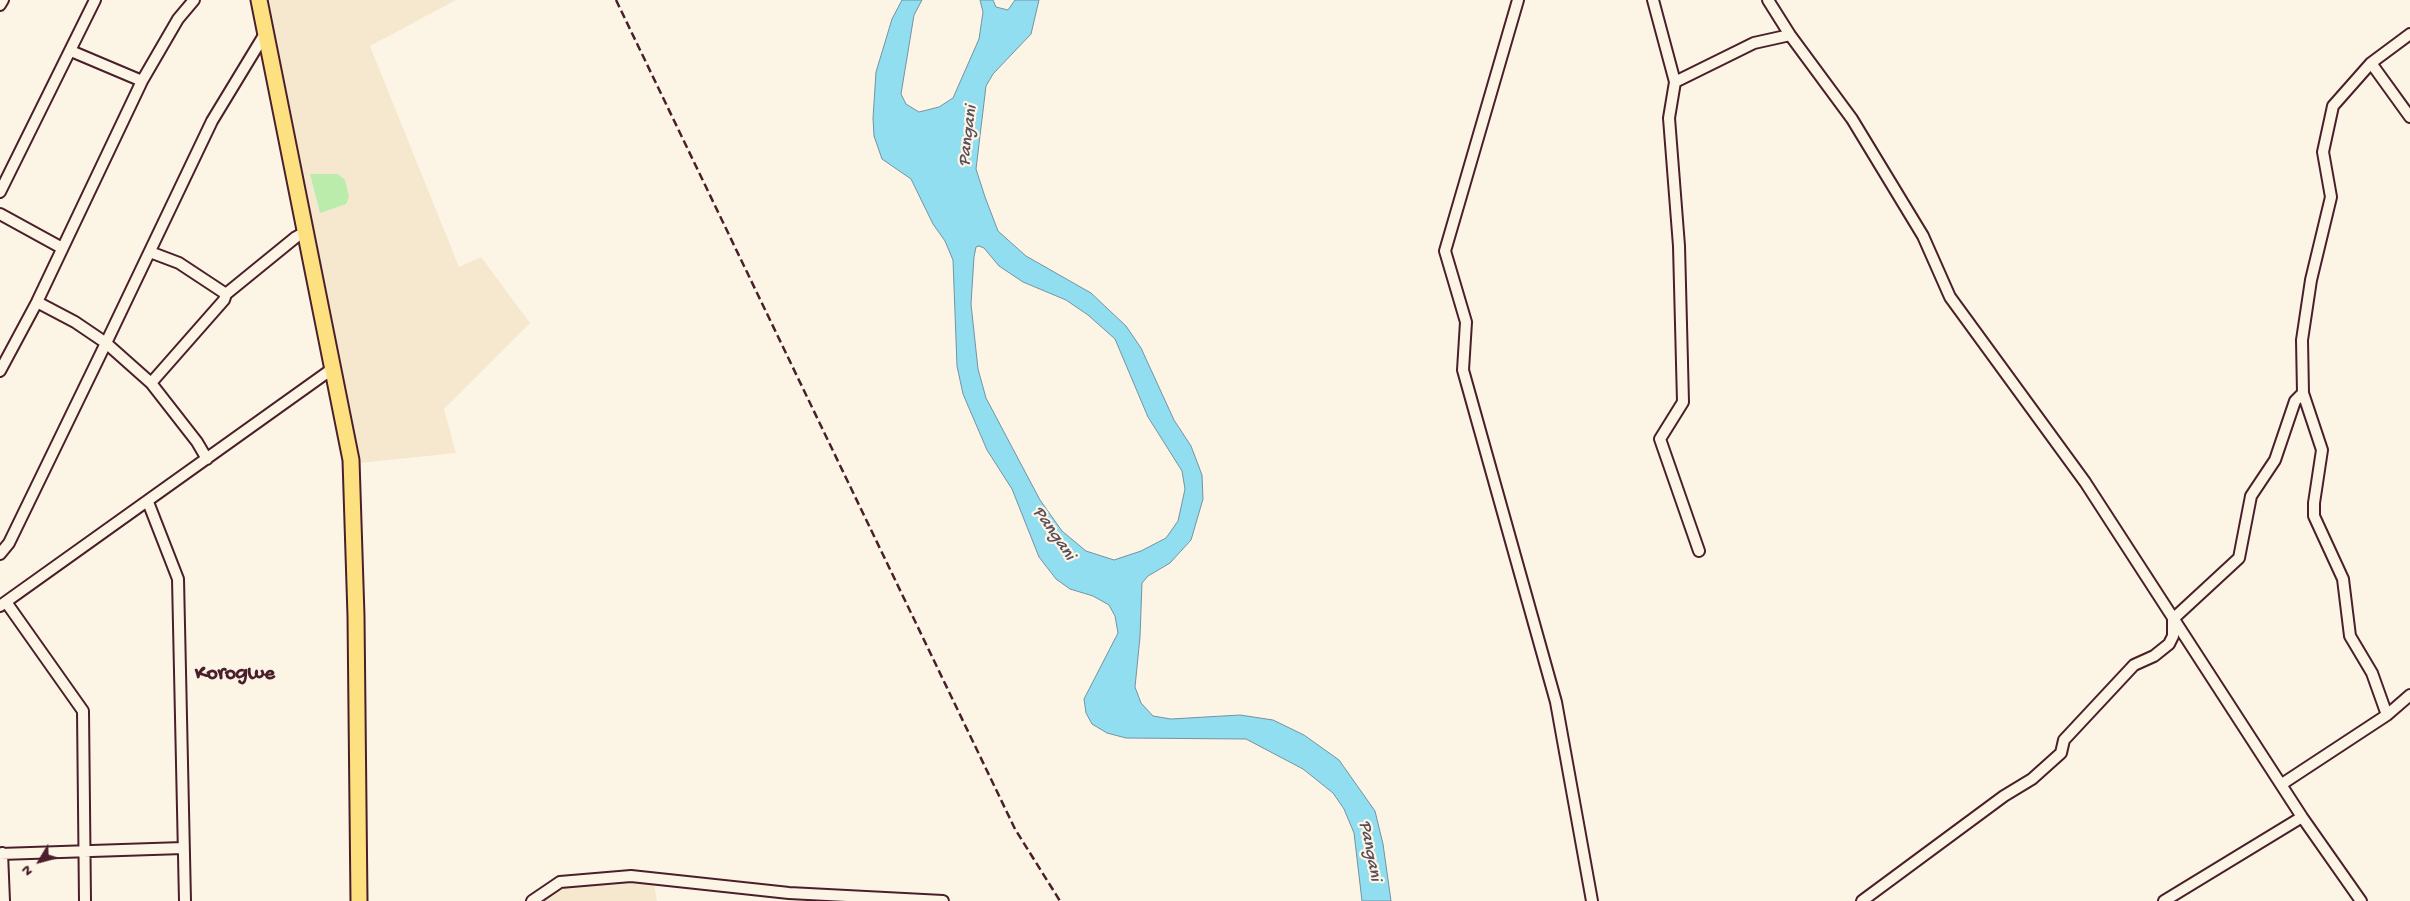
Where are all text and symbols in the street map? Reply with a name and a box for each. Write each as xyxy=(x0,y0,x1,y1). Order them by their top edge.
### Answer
water label: Pangani xyxy=(955,104,983,168)
water label: Pangani xyxy=(1027,503,1079,565)
district label: Korogwe xyxy=(195,662,275,688)
water label: Pangani xyxy=(1353,819,1385,883)
north arrow xyxy=(15,836,65,886)
text: N xyxy=(18,862,37,879)

